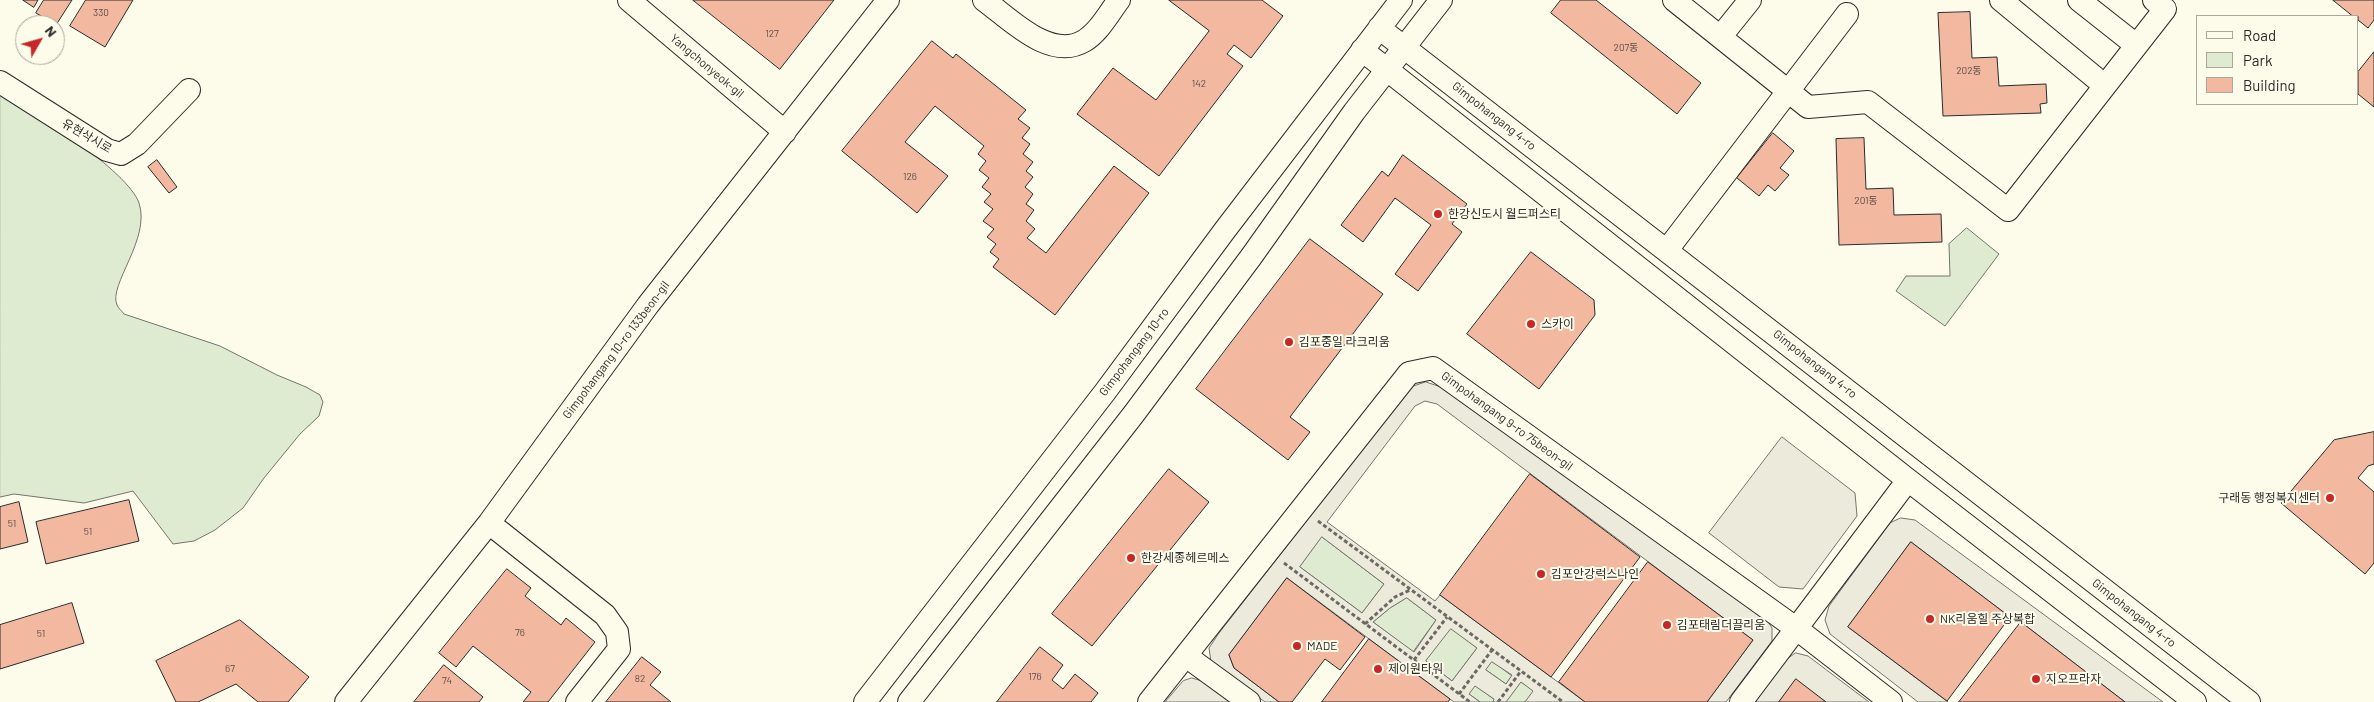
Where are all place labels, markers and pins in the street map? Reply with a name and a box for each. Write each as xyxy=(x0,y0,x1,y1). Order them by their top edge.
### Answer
place label: 한강신도시 월드퍼스티 xyxy=(1448,207,1561,221)
marker: 한강신도시 월드퍼스티 xyxy=(1432,208,1444,220)
place label: 스카이 xyxy=(1541,317,1574,331)
marker: 스카이 xyxy=(1525,318,1537,330)
place label: 김포중일 라크리움 xyxy=(1299,335,1390,349)
marker: 김포중일 라크리움 xyxy=(1283,336,1295,348)
place label: 구래동 행정복지센터 xyxy=(2218,491,2320,505)
marker: 구래동 행정복지센터 xyxy=(2324,492,2336,504)
place label: 한강세종헤르메스 xyxy=(1141,551,1229,565)
marker: 한강세종헤르메스 xyxy=(1125,552,1137,564)
place label: 김포안강럭스나인 xyxy=(1551,567,1639,581)
marker: 김포안강럭스나인 xyxy=(1535,568,1547,580)
place label: NK리움힐 주상복합 xyxy=(1940,612,2035,626)
marker: NK리움힐 주상복합 xyxy=(1924,613,1936,625)
place label: 김포태림더끌리움 xyxy=(1677,618,1765,632)
marker: 김포태림더끌리움 xyxy=(1661,619,1673,631)
place label: MADE xyxy=(1307,639,1338,653)
marker: MADE xyxy=(1291,640,1303,652)
place label: 제이원타워 xyxy=(1388,662,1443,676)
marker: 제이원타워 xyxy=(1372,663,1384,675)
place label: 지오프라자 xyxy=(2046,672,2101,686)
marker: 지오프라자 xyxy=(2030,673,2042,685)

